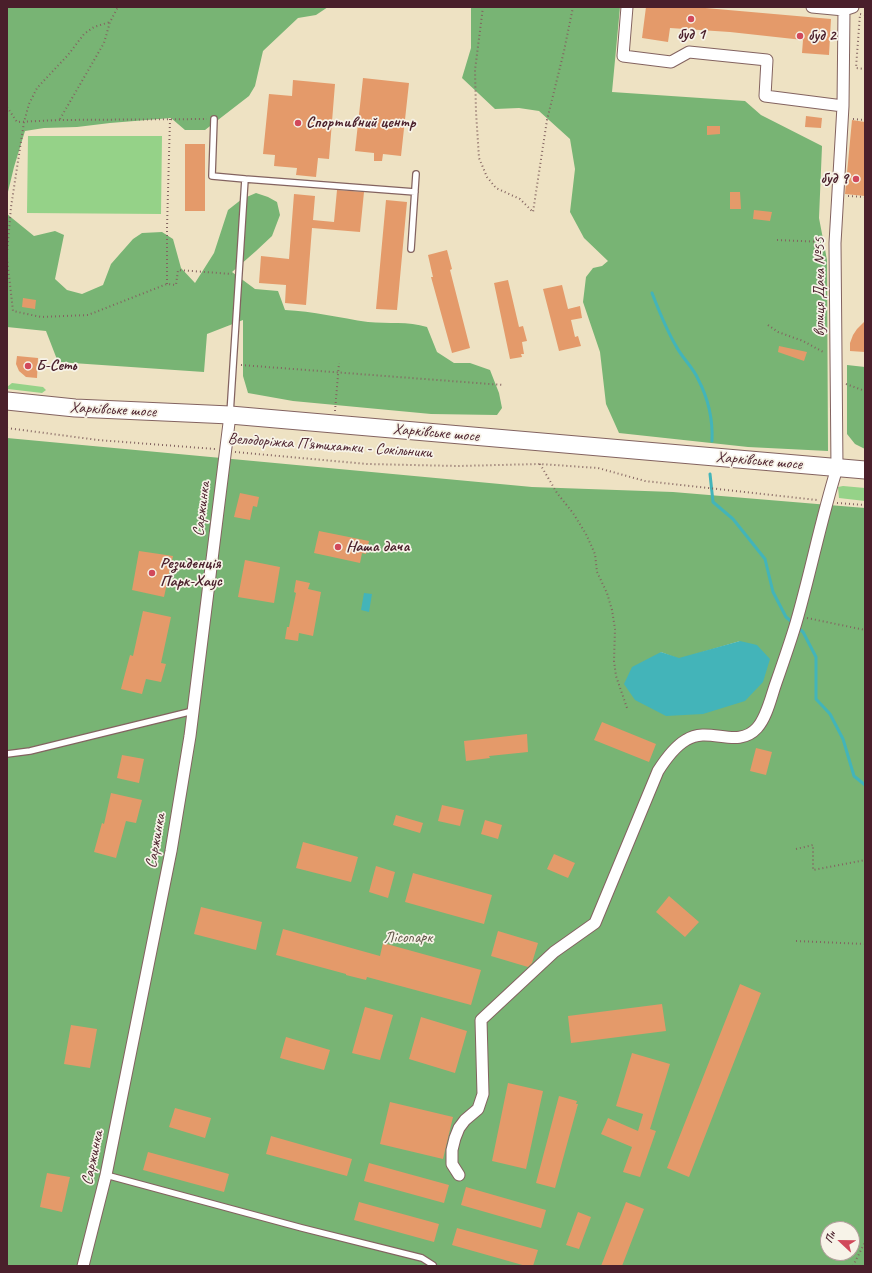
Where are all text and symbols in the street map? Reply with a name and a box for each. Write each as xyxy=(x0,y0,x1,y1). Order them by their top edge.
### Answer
marker: буд 1 xyxy=(686,14,696,24)
place label: буд 1 xyxy=(677,25,705,45)
place label: буд 2 xyxy=(808,26,836,46)
marker: буд 2 xyxy=(795,31,805,41)
place label: Спортивний центр xyxy=(306,113,415,133)
marker: Спортивний центр xyxy=(293,118,303,128)
place label: буд 9 xyxy=(820,169,848,189)
marker: буд 9 xyxy=(851,174,861,184)
street label: вулиця Дача №55 xyxy=(810,237,830,337)
place label: Б-Сеть xyxy=(36,356,76,376)
marker: Б-Сеть xyxy=(23,361,33,371)
street label: Харківське шосе xyxy=(69,398,157,422)
street label: Харківське шосе xyxy=(392,420,480,446)
street label: Велодоріжка П'ятихатки - Сокільники xyxy=(227,429,433,463)
street label: Харківське шосе xyxy=(715,448,803,474)
street label: Саржинка xyxy=(189,480,215,538)
place label: Наша дача xyxy=(346,537,409,557)
marker: Наша дача xyxy=(333,542,343,552)
place label: Резиденція Парк-Хаус xyxy=(160,554,222,592)
marker: Резиденція Парк-Хаус xyxy=(147,568,157,578)
street label: Саржинка xyxy=(142,812,170,870)
park label: Лісопарк xyxy=(384,928,432,948)
street label: Саржинка xyxy=(78,1129,108,1187)
north arrow xyxy=(820,1221,860,1261)
text: Пн xyxy=(821,1229,838,1245)

